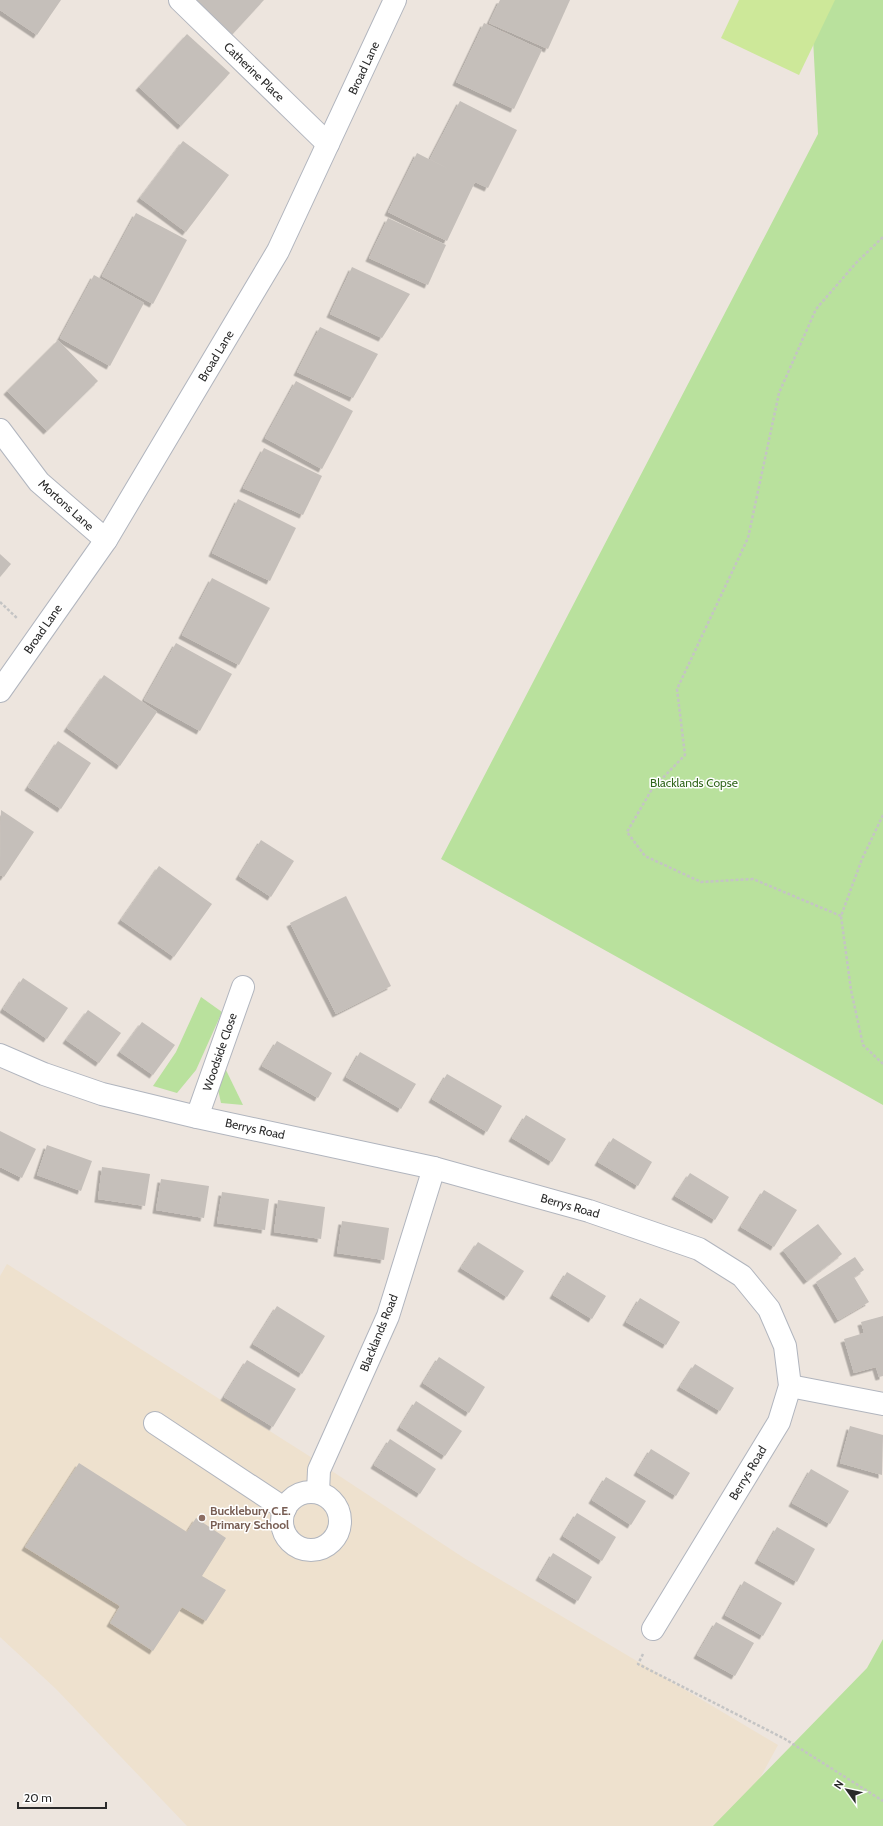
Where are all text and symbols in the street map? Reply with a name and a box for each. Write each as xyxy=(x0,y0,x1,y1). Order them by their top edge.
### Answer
street label: Catherine Place xyxy=(221,39,288,104)
street label: Broad Lane xyxy=(345,39,382,97)
street label: Broad Lane xyxy=(194,327,237,384)
street label: Mortons Lane xyxy=(35,476,97,533)
street label: Broad Lane xyxy=(20,601,65,656)
park label: Blacklands Copse xyxy=(650,775,738,790)
street label: Woodside Close xyxy=(199,1011,240,1093)
street label: Berrys Road xyxy=(224,1115,286,1142)
street label: Berrys Road xyxy=(539,1190,601,1221)
street label: Blacklands Road xyxy=(356,1292,401,1374)
street label: Berrys Road xyxy=(726,1443,770,1503)
place label: Bucklebury C.E. Primary School xyxy=(210,1503,291,1532)
marker: Bucklebury C.E. Primary School xyxy=(197,1513,207,1523)
north arrow xyxy=(827,1770,867,1810)
text: N xyxy=(831,1777,847,1792)
scale bar xyxy=(18,1784,106,1810)
text: 20 m xyxy=(24,1790,52,1805)

